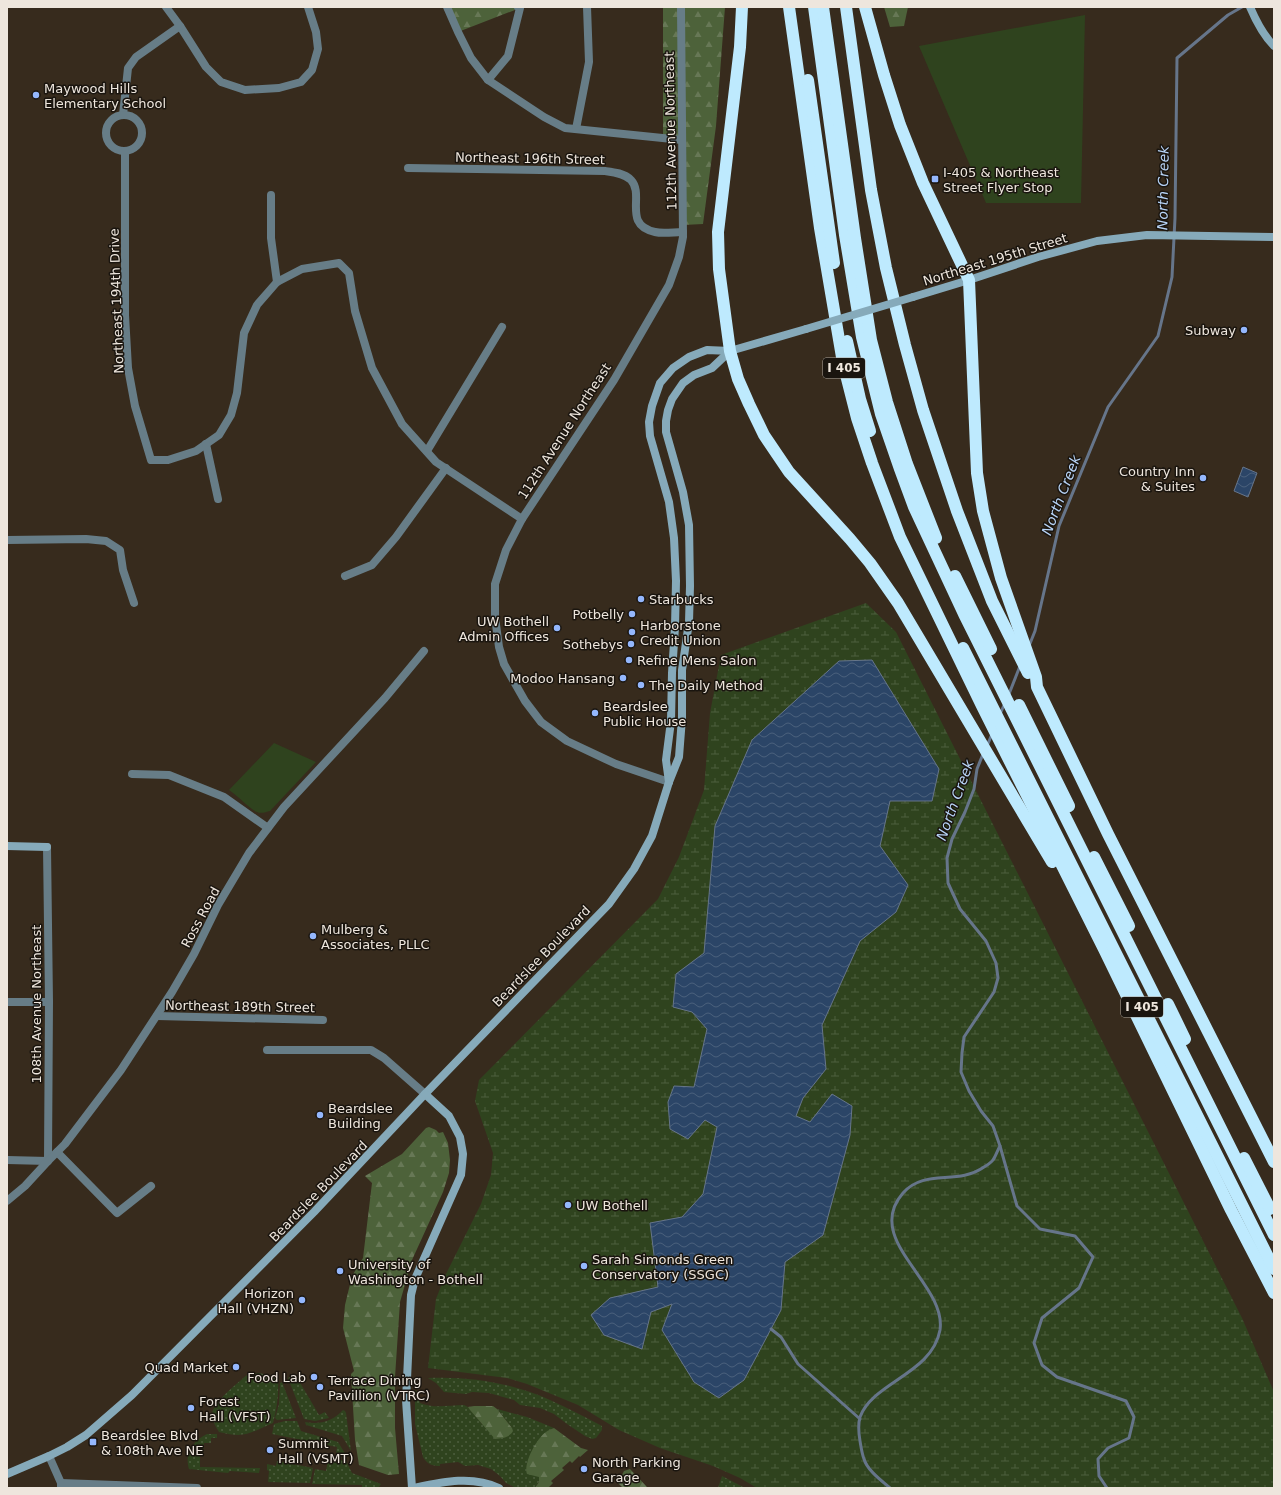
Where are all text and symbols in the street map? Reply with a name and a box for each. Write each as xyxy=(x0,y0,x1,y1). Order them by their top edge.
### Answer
street label: 112th Avenue Northeast xyxy=(662,51,679,211)
place label: Maywood Hills Elementary School xyxy=(44,81,166,111)
marker: Maywood Hills Elementary School xyxy=(31,90,41,100)
water label: North Creek xyxy=(1154,145,1172,230)
street label: Northeast 196th Street xyxy=(455,150,605,167)
place label: I-405 & Northeast Street Flyer Stop xyxy=(943,165,1059,195)
marker: I-405 & Northeast Street Flyer Stop xyxy=(930,174,940,184)
street label: Northeast 194th Drive xyxy=(106,228,127,374)
street label: Northeast 195th Street xyxy=(921,230,1069,289)
place label: Subway xyxy=(1185,323,1236,338)
marker: Subway xyxy=(1239,325,1249,335)
road number: I 405 xyxy=(823,358,865,378)
street label: 112th Avenue Northeast xyxy=(515,361,614,502)
water label: North Creek xyxy=(1038,452,1084,537)
place label: Country Inn & Suites xyxy=(1119,464,1195,494)
marker: Country Inn & Suites xyxy=(1198,473,1208,483)
place label: Starbucks xyxy=(649,592,714,607)
marker: Starbucks xyxy=(636,594,646,604)
place label: Potbelly xyxy=(572,607,624,622)
marker: Potbelly xyxy=(627,609,637,619)
place label: UW Bothell Admin Offices xyxy=(459,614,549,644)
place label: Harborstone Credit Union xyxy=(640,618,721,648)
marker: UW Bothell Admin Offices xyxy=(552,623,562,633)
marker: Harborstone Credit Union xyxy=(627,627,637,637)
place label: Sothebys xyxy=(563,637,623,652)
marker: Sothebys xyxy=(626,639,636,649)
place label: Refine Mens Salon xyxy=(637,653,756,668)
marker: Refine Mens Salon xyxy=(624,655,634,665)
place label: Modoo Hansang xyxy=(510,671,615,686)
marker: Modoo Hansang xyxy=(618,673,628,683)
place label: The Daily Method xyxy=(648,678,763,693)
marker: The Daily Method xyxy=(636,680,646,690)
place label: Beardslee Public House xyxy=(603,699,686,729)
marker: Beardslee Public House xyxy=(590,708,600,718)
water label: North Creek xyxy=(933,757,977,842)
street label: Ross Road xyxy=(178,884,223,950)
street label: Beardslee Boulevard xyxy=(489,903,593,1010)
place label: Mulberg & Associates, PLLC xyxy=(321,922,430,952)
street label: 108th Avenue Northeast xyxy=(29,925,44,1083)
marker: Mulberg & Associates, PLLC xyxy=(308,931,318,941)
road number: I 405 xyxy=(1121,997,1163,1017)
street label: Northeast 189th Street xyxy=(165,998,315,1015)
place label: Beardslee Building xyxy=(328,1101,393,1131)
marker: Beardslee Building xyxy=(315,1110,325,1120)
street label: Beardslee Boulevard xyxy=(266,1138,370,1245)
place label: UW Bothell xyxy=(576,1198,648,1213)
marker: UW Bothell xyxy=(563,1200,573,1210)
place label: Sarah Simonds Green Conservatory (SSGC) xyxy=(592,1252,733,1282)
place label: University of Washington - Bothell xyxy=(348,1257,483,1287)
marker: Sarah Simonds Green Conservatory (SSGC) xyxy=(579,1261,589,1271)
marker: University of Washington - Bothell xyxy=(335,1266,345,1276)
place label: Horizon Hall (VHZN) xyxy=(217,1286,294,1316)
marker: Horizon Hall (VHZN) xyxy=(297,1295,307,1305)
place label: Quad Market xyxy=(144,1360,228,1375)
marker: Quad Market xyxy=(231,1362,241,1372)
place label: Food Lab xyxy=(247,1370,306,1385)
marker: Food Lab xyxy=(309,1372,319,1382)
place label: Terrace Dining Pavillion (VTRC) xyxy=(327,1373,430,1403)
marker: Terrace Dining Pavillion (VTRC) xyxy=(315,1382,325,1392)
place label: Forest Hall (VFST) xyxy=(199,1394,271,1424)
marker: Forest Hall (VFST) xyxy=(186,1403,196,1413)
place label: Beardslee Blvd & 108th Ave NE xyxy=(101,1428,203,1458)
place label: Summit Hall (VSMT) xyxy=(278,1436,354,1466)
marker: Beardslee Blvd & 108th Ave NE xyxy=(88,1437,98,1447)
marker: Summit Hall (VSMT) xyxy=(265,1445,275,1455)
place label: North Parking Garage xyxy=(592,1455,681,1485)
marker: North Parking Garage xyxy=(579,1464,589,1474)

